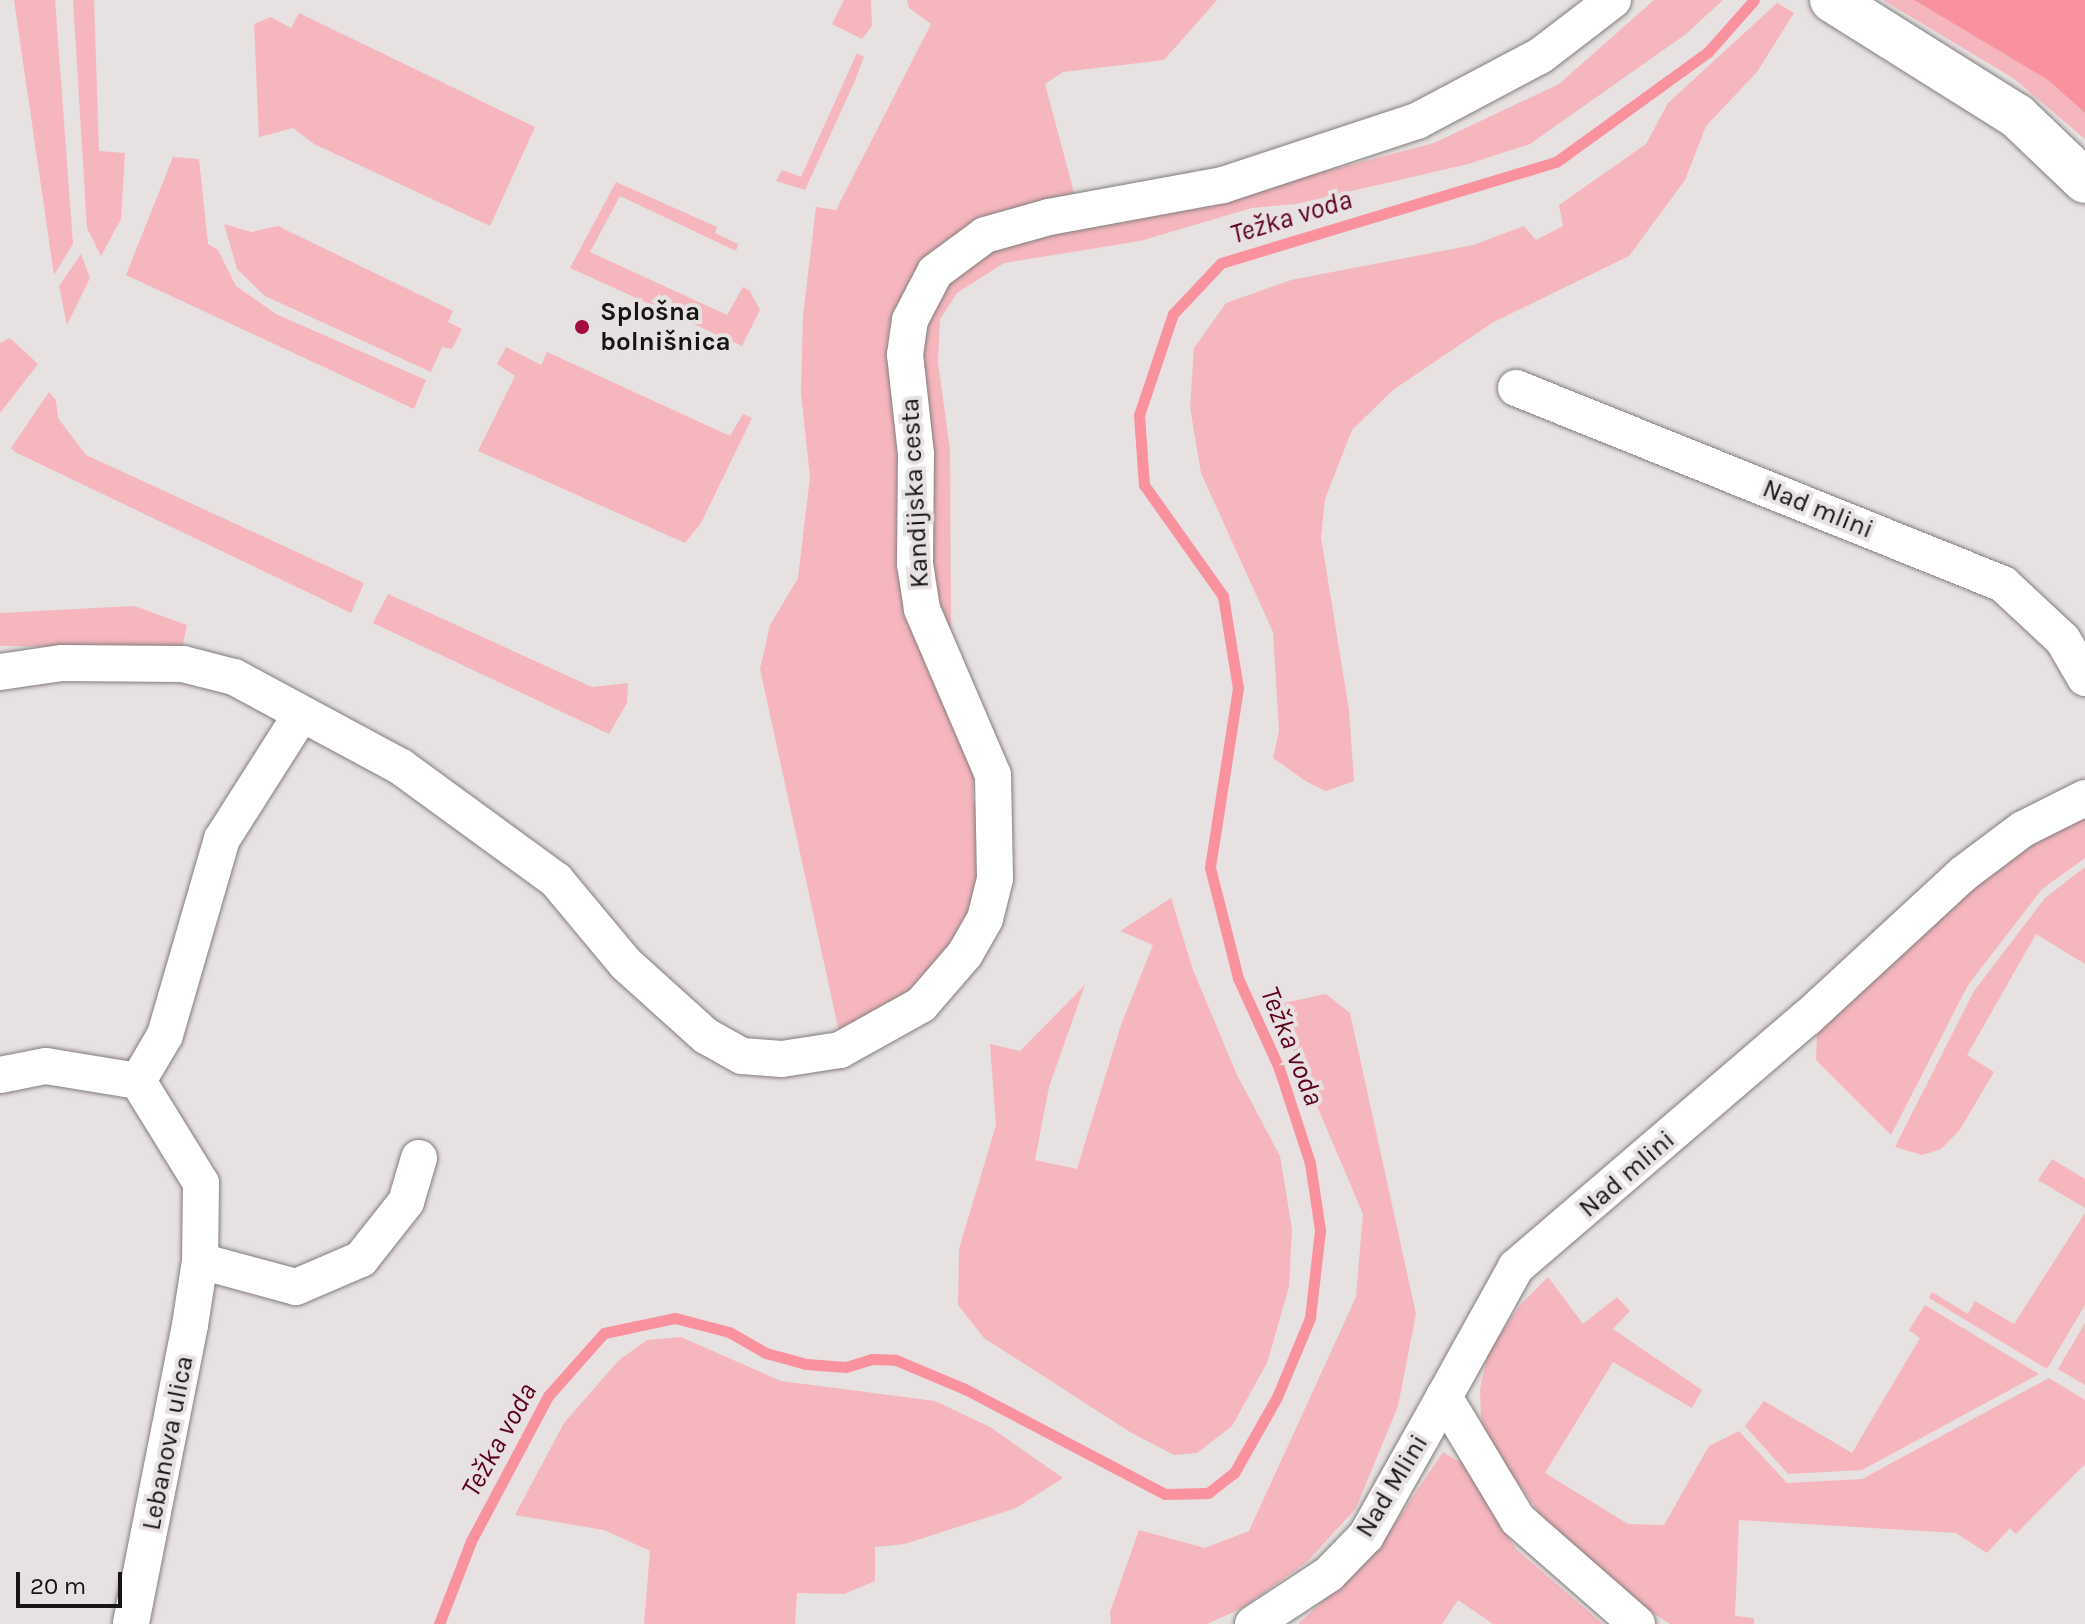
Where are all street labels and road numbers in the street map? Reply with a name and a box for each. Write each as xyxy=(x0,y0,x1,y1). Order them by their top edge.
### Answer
street label: Kandijska cesta xyxy=(894,397,936,589)
street label: Nad mlini xyxy=(1758,473,1878,545)
street label: Nad mlini xyxy=(1573,1124,1681,1224)
street label: Lebanova ulica xyxy=(136,1353,200,1533)
street label: Nad Mlini xyxy=(1349,1429,1435,1543)

